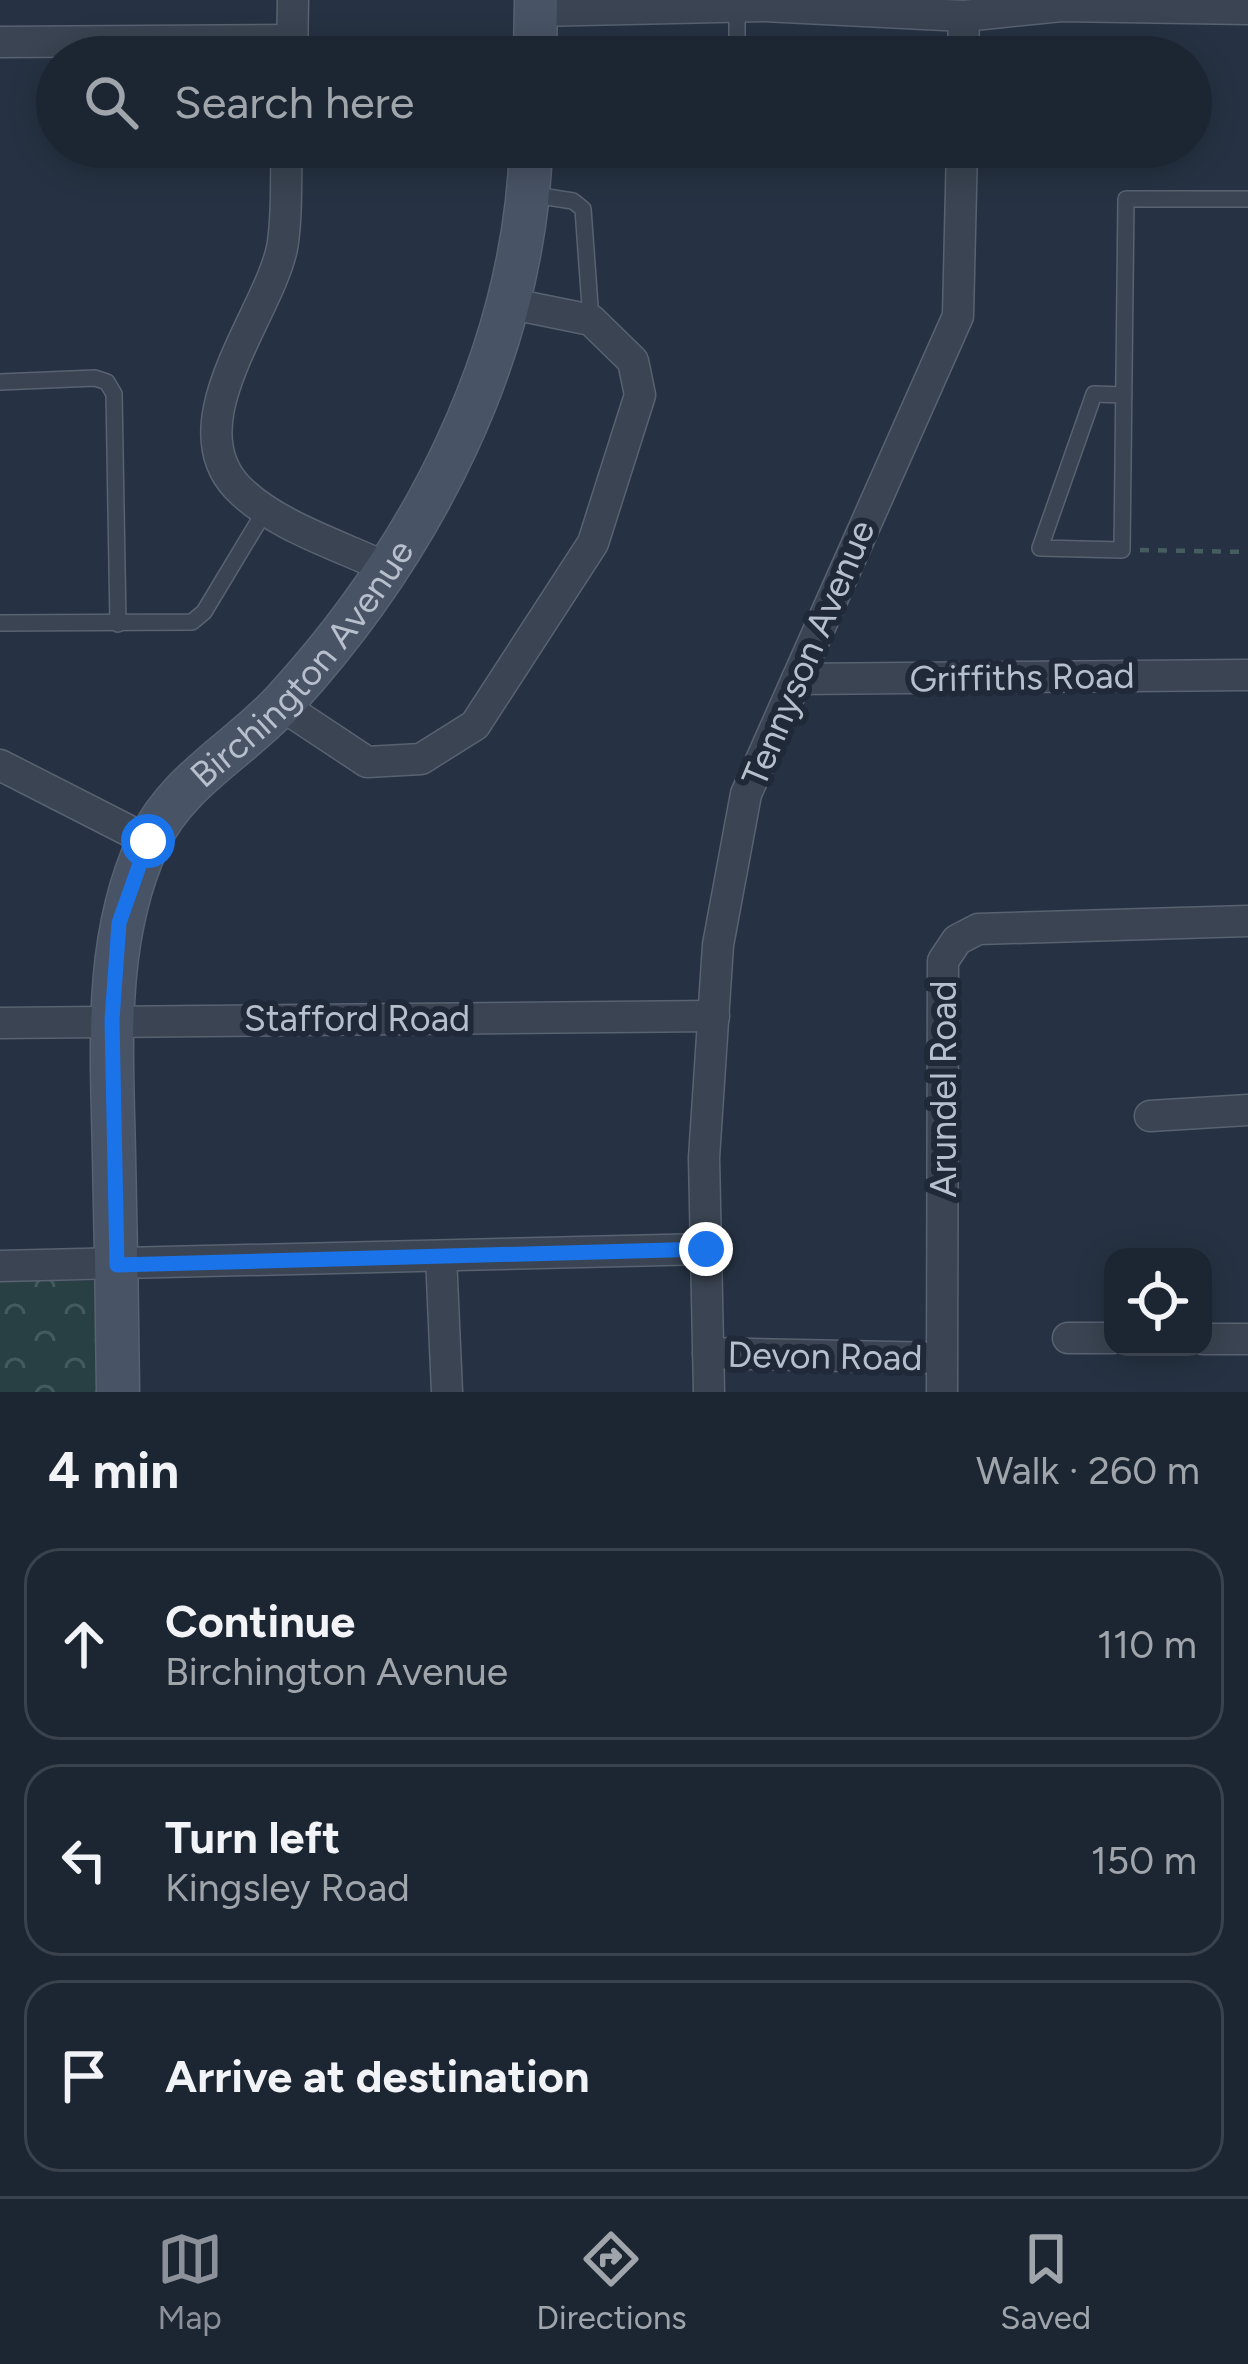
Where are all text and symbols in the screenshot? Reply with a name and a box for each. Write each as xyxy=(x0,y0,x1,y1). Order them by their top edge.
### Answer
search box xyxy=(36,36,1212,168)
icon: search xyxy=(78,69,144,135)
text: Search here xyxy=(174,75,414,129)
street label: Tennyson Avenue xyxy=(733,514,883,792)
street label: Birchington Avenue xyxy=(181,532,422,796)
street label: Griffiths Road xyxy=(909,654,1135,700)
route start xyxy=(121,814,175,868)
street label: Arundel Road xyxy=(922,980,965,1198)
street label: Stafford Road xyxy=(244,997,470,1040)
route end xyxy=(679,1222,733,1276)
map controls xyxy=(1104,1248,1212,1356)
button: locate xyxy=(1104,1248,1212,1356)
street label: Devon Road xyxy=(727,1333,923,1379)
text: 4 min xyxy=(48,1440,179,1501)
text: Walk · 260 m xyxy=(976,1447,1200,1494)
text: Continue xyxy=(165,1594,355,1648)
icon: ahead xyxy=(51,1611,117,1677)
text: 110 m xyxy=(1097,1621,1197,1668)
text: Birchington Avenue xyxy=(165,1648,508,1695)
text: Turn left xyxy=(165,1810,340,1864)
icon: left xyxy=(51,1827,117,1893)
text: 150 m xyxy=(1091,1837,1197,1884)
text: Kingsley Road xyxy=(165,1864,410,1911)
icon: arrive xyxy=(51,2043,117,2109)
text: Arrive at destination xyxy=(165,2049,589,2103)
tab: Map xyxy=(157,2226,223,2337)
tab: Directions xyxy=(536,2226,687,2337)
tab: Saved xyxy=(1000,2226,1091,2337)

